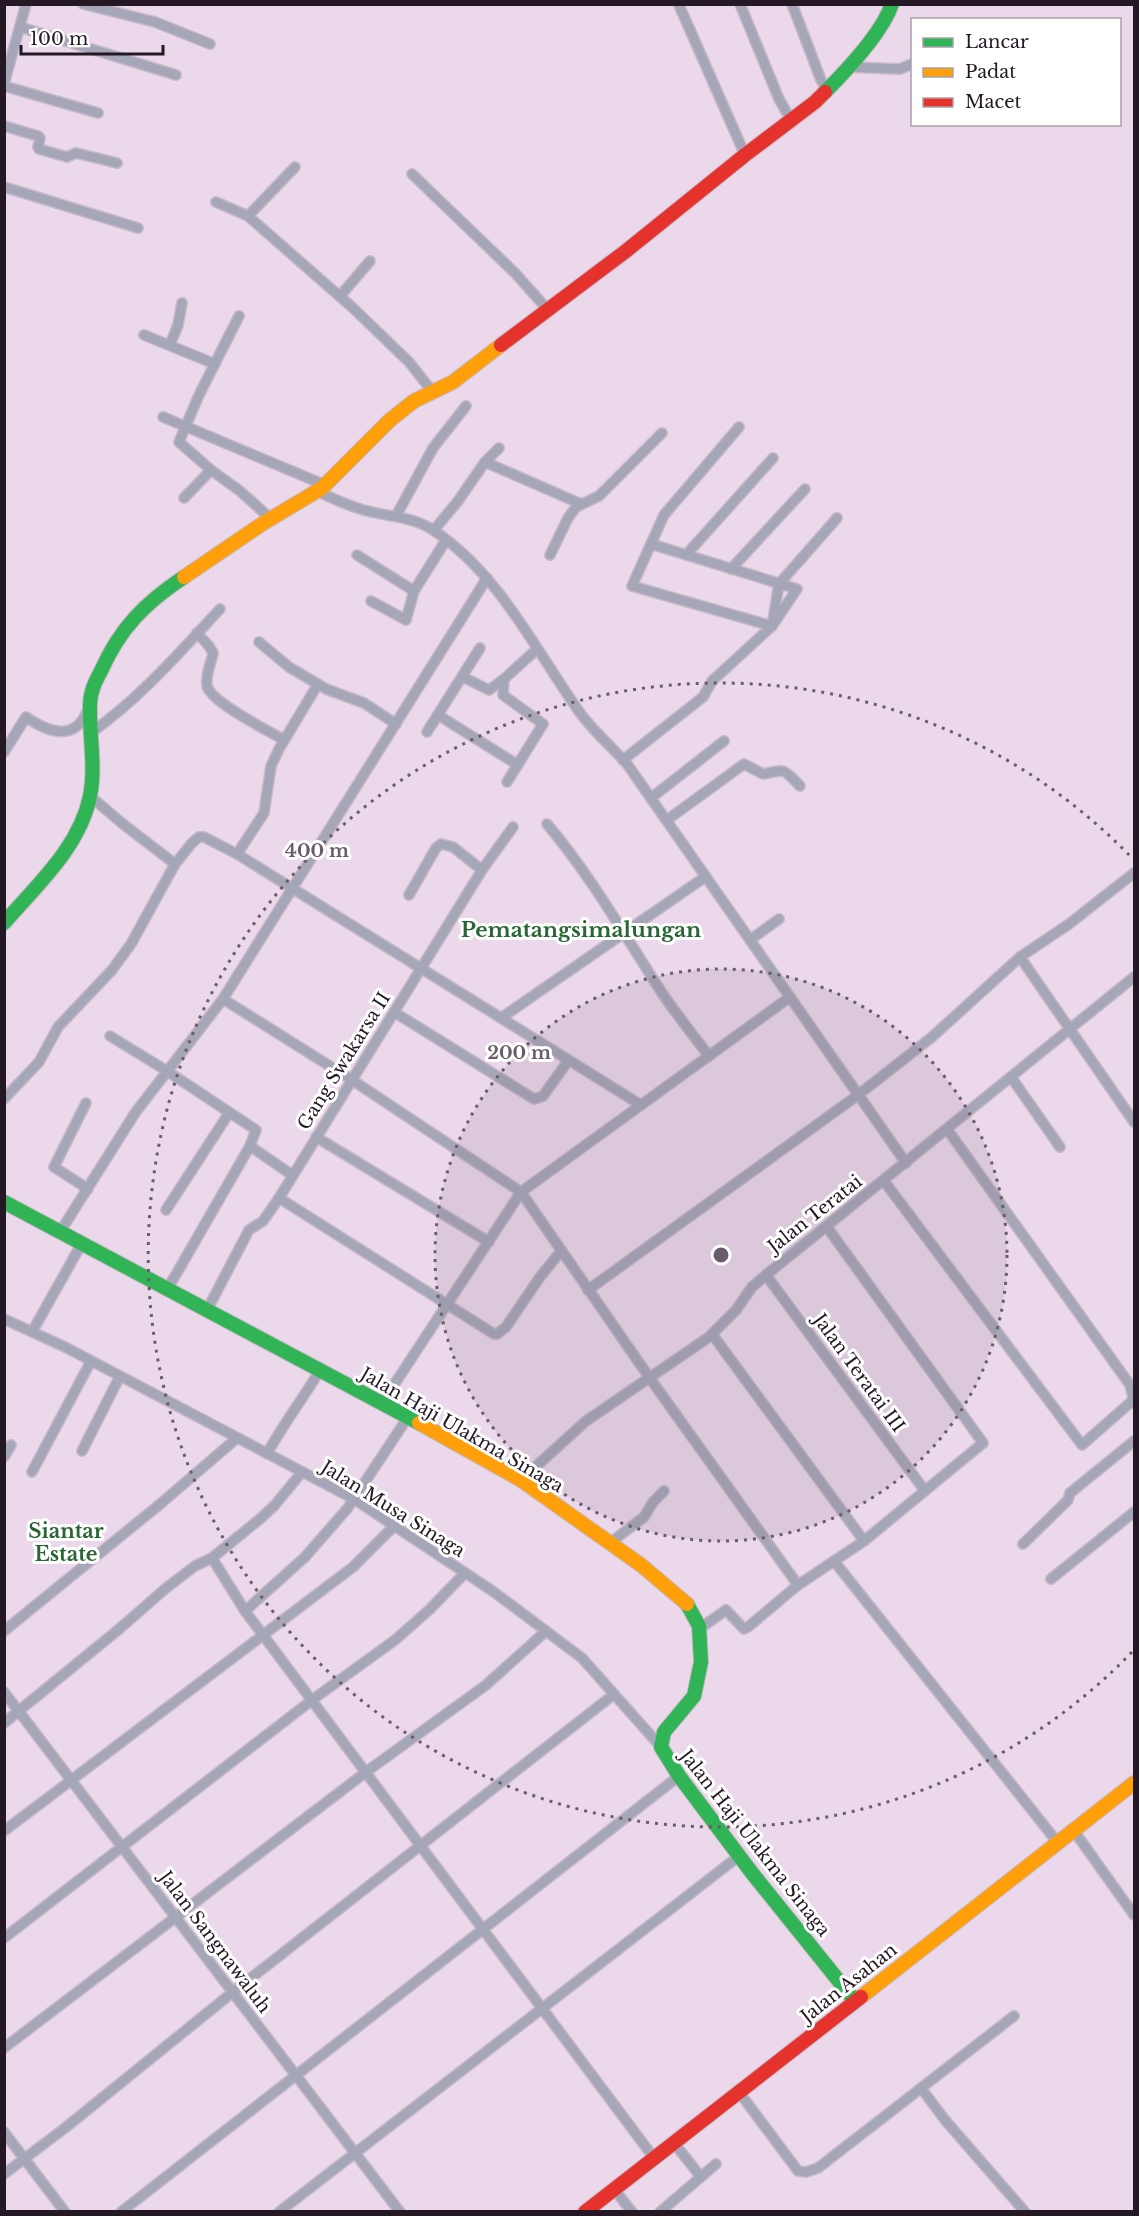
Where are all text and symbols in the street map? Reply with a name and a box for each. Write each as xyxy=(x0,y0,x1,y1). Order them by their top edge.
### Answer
scale bar xyxy=(21,18,164,56)
legend xyxy=(911,18,1121,126)
text: 100 m xyxy=(30,28,88,50)
text: Lancar xyxy=(965,31,1029,53)
text: Padat xyxy=(965,61,1016,83)
text: Macet xyxy=(965,91,1022,113)
text: 400 m xyxy=(285,840,349,862)
district label: Pematangsimalungan xyxy=(461,917,701,943)
street label: Gang Swakarsa II xyxy=(293,988,395,1134)
text: 200 m xyxy=(487,1042,551,1064)
street label: Jalan Teratai xyxy=(762,1170,867,1259)
centre of rings xyxy=(711,1245,731,1265)
street label: Jalan Teratai III xyxy=(807,1308,909,1437)
street label: Jalan Haji Ulakma Sinaga xyxy=(355,1362,567,1497)
street label: Jalan Musa Sinaga xyxy=(315,1455,469,1562)
district label: Siantar Estate xyxy=(28,1519,104,1566)
street label: Jalan Haji Ulakma Sinaga xyxy=(674,1744,835,1941)
street label: Jalan Sangnawaluh xyxy=(153,1865,276,2017)
street label: Jalan Asahan xyxy=(795,1939,901,2029)

